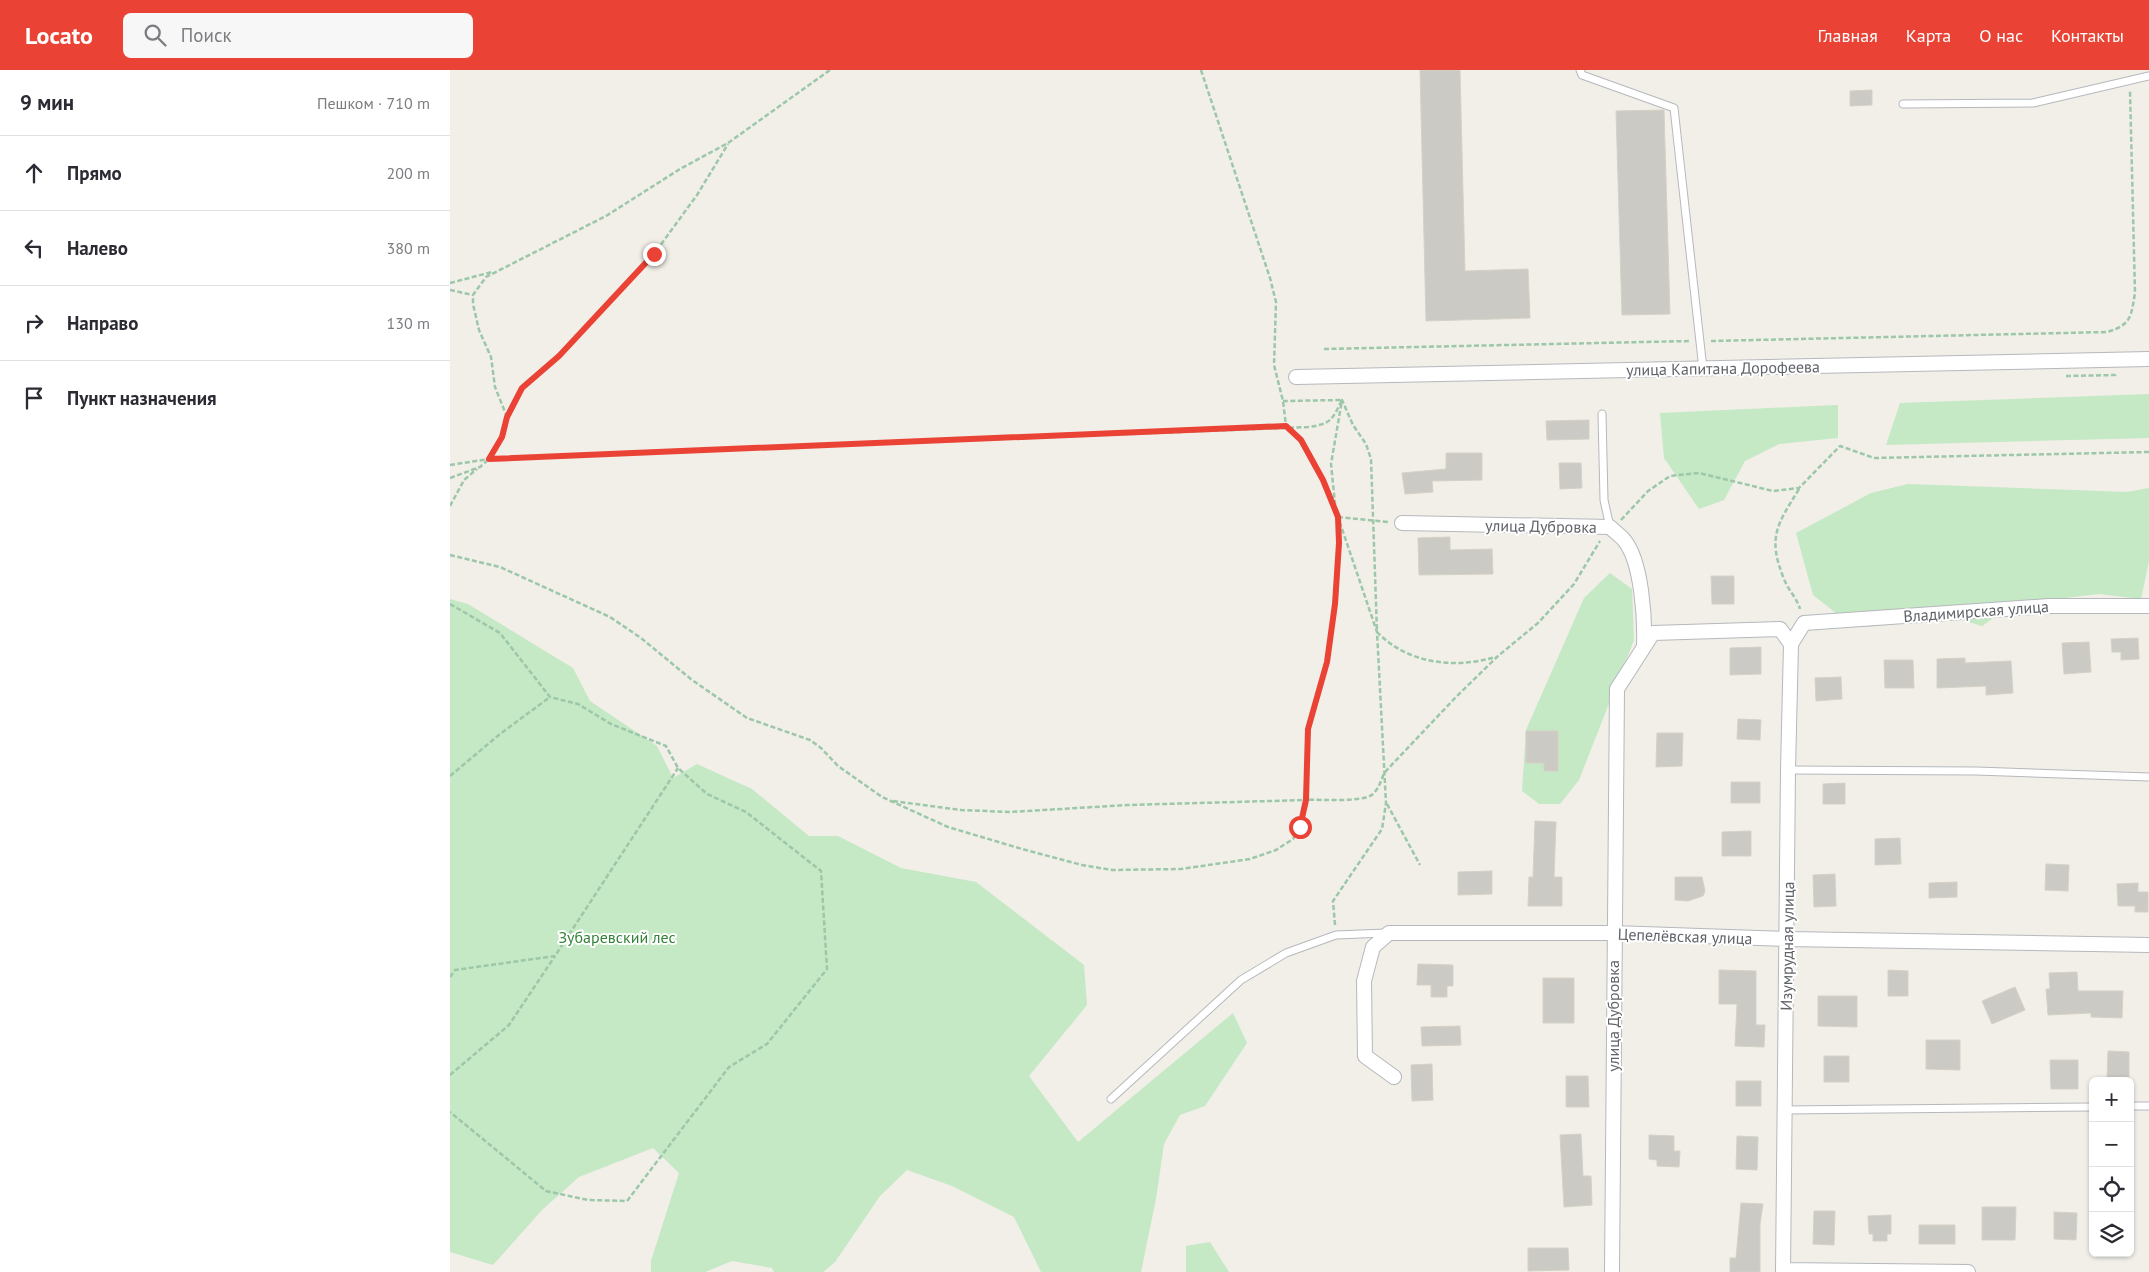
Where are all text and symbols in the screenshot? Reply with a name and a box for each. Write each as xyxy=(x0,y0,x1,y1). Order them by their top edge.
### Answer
search box xyxy=(123,13,473,58)
text: Locato xyxy=(25,20,93,51)
icon: search xyxy=(141,21,169,49)
text: Поиск xyxy=(181,23,232,47)
text: Главная xyxy=(1817,24,1878,47)
text: Карта xyxy=(1906,24,1951,47)
text: О нас xyxy=(1979,24,2023,47)
text: Контакты xyxy=(2051,24,2124,47)
text: 9 мин xyxy=(20,89,74,116)
text: Пешком · 710 m xyxy=(317,93,430,113)
icon: ahead xyxy=(20,159,48,187)
text: Прямо xyxy=(67,161,122,185)
text: 200 m xyxy=(387,163,430,183)
icon: left xyxy=(20,234,48,262)
text: Налево xyxy=(67,236,128,260)
text: 380 m xyxy=(387,238,430,258)
route end xyxy=(643,243,666,266)
icon: right xyxy=(20,309,48,337)
text: Направо xyxy=(67,311,138,335)
text: 130 m xyxy=(387,313,430,333)
street label: улица Капитана Дорофеева xyxy=(1626,356,1820,380)
icon: arrive xyxy=(20,384,48,412)
text: Пункт назначения xyxy=(67,386,217,410)
street label: улица Дубровка xyxy=(1485,515,1597,537)
street label: Владимирская улица xyxy=(1903,596,2049,626)
route start xyxy=(1289,816,1312,839)
street label: Изумрудная улица xyxy=(1776,881,1798,1011)
street label: Цепелёвская улица xyxy=(1617,924,1753,948)
park label: Зубаревский лес xyxy=(558,927,676,947)
street label: улица Дубровка xyxy=(1603,960,1623,1072)
map controls xyxy=(2089,1077,2134,1257)
button: + xyxy=(2089,1077,2134,1122)
button: − xyxy=(2089,1122,2134,1167)
button: locate xyxy=(2089,1167,2134,1212)
button: layers xyxy=(2089,1212,2134,1257)

